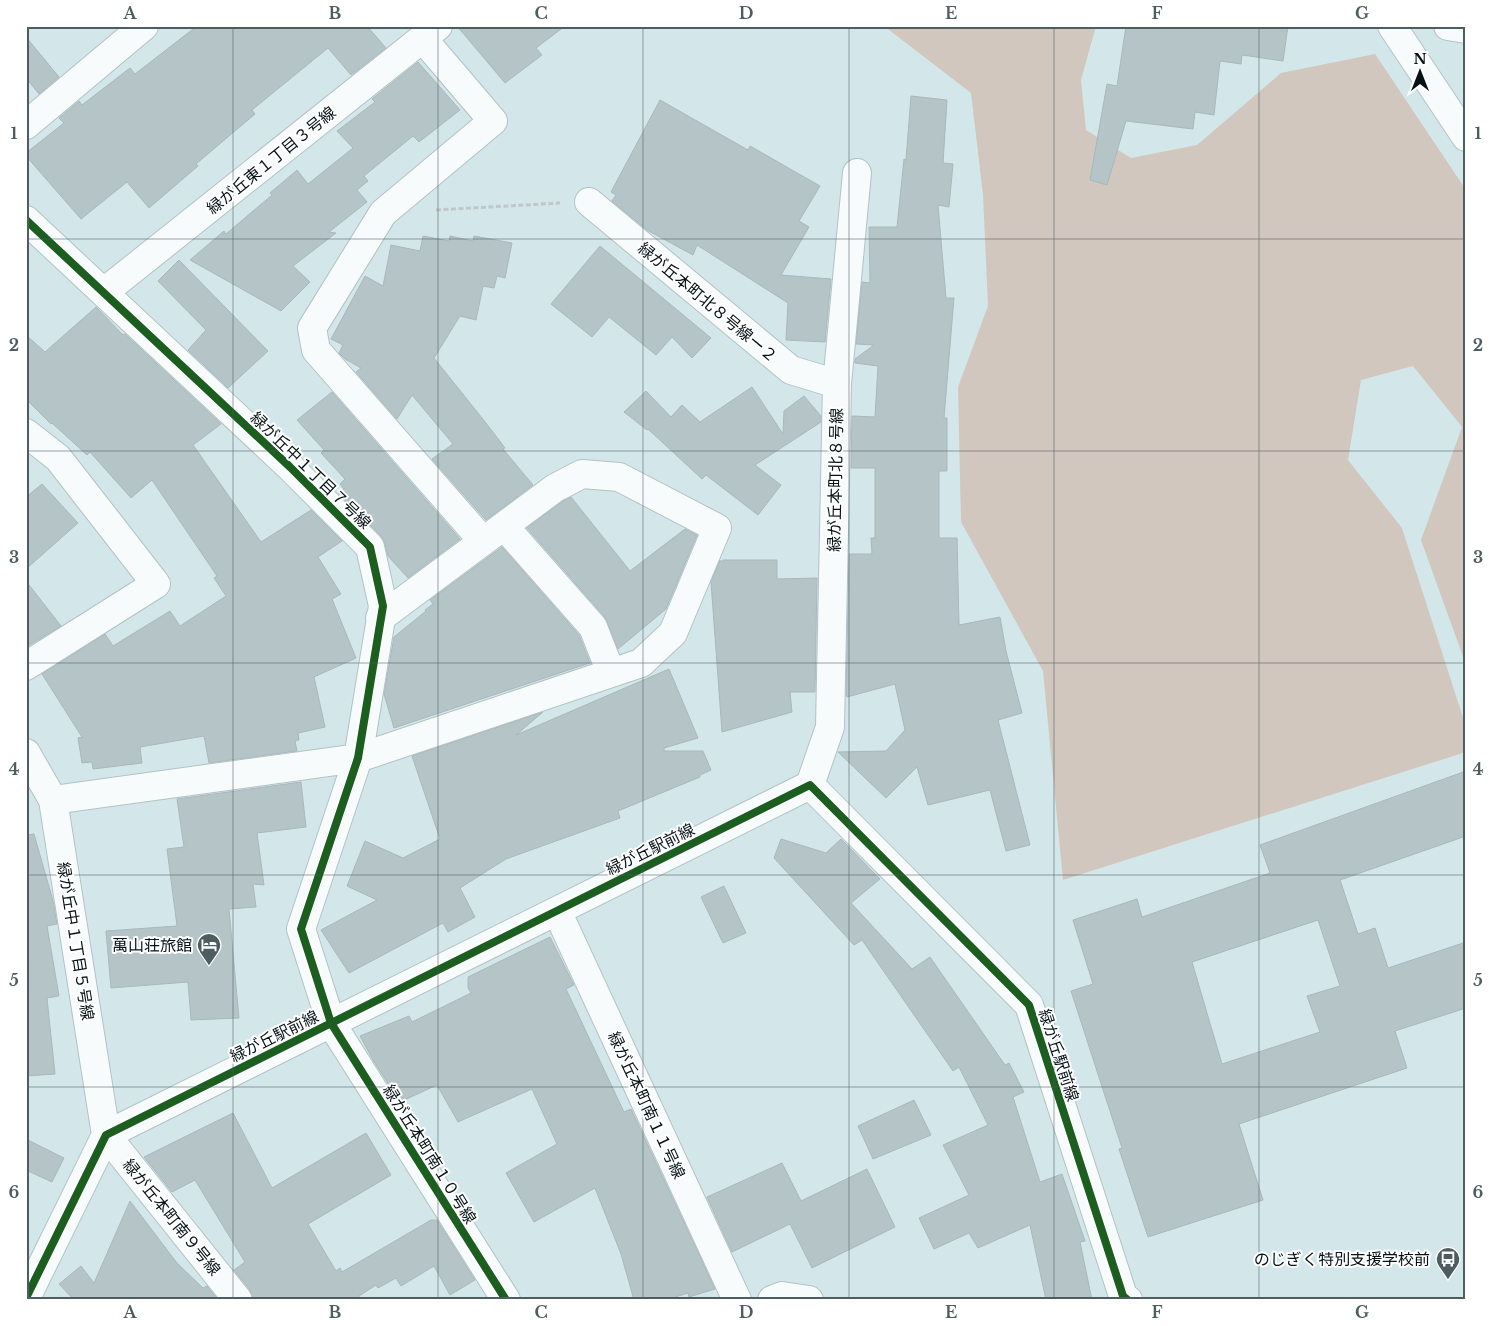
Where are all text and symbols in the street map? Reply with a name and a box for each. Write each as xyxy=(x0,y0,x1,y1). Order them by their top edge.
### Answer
text: A xyxy=(123,3,138,23)
text: B xyxy=(329,3,342,23)
text: C xyxy=(534,3,548,23)
text: D xyxy=(739,3,753,23)
text: E xyxy=(945,3,957,23)
text: F xyxy=(1151,3,1163,23)
text: G xyxy=(1355,3,1369,23)
north arrow xyxy=(1394,48,1444,98)
text: N xyxy=(1413,50,1427,68)
street label: 緑が丘東１丁目３号線 xyxy=(203,102,339,218)
text: 1 xyxy=(11,123,18,143)
text: 1 xyxy=(1475,123,1482,143)
street label: 緑が丘本町北８号線ー２ xyxy=(634,238,782,366)
text: 2 xyxy=(9,335,19,355)
text: 2 xyxy=(1473,335,1483,355)
street label: 緑が丘中１丁目７号線 xyxy=(247,407,375,533)
street label: 緑が丘本町北８号線 xyxy=(824,408,846,552)
text: 3 xyxy=(9,547,19,567)
text: 3 xyxy=(1473,547,1483,567)
text: 4 xyxy=(9,759,19,779)
text: 4 xyxy=(1473,759,1483,779)
street label: 緑が丘駅前線 xyxy=(602,819,698,879)
street label: 緑が丘中１丁目５号線 xyxy=(54,860,98,1022)
hotel icon: 萬山荘旅館 xyxy=(196,932,222,966)
place label: 萬山荘旅館 xyxy=(112,935,192,955)
text: 5 xyxy=(9,970,19,990)
text: 5 xyxy=(1473,970,1483,990)
street label: 緑が丘駅前線 xyxy=(226,1006,322,1066)
street label: 緑が丘駅前線 xyxy=(1035,1006,1083,1104)
street label: 緑が丘本町南１１号線 xyxy=(604,1028,690,1182)
street label: 緑が丘本町南１０号線 xyxy=(379,1081,481,1227)
street label: 緑が丘本町南９号線 xyxy=(119,1155,225,1279)
text: 6 xyxy=(9,1182,20,1202)
text: 6 xyxy=(1473,1182,1484,1202)
bus stop icon: のじぎく特別支援学校前 xyxy=(1435,1246,1461,1280)
place label: のじぎく特別支援学校前 xyxy=(1254,1249,1430,1269)
text: A xyxy=(123,1302,138,1322)
text: B xyxy=(329,1302,342,1322)
text: C xyxy=(534,1302,548,1322)
text: D xyxy=(739,1302,753,1322)
text: E xyxy=(945,1302,957,1322)
text: F xyxy=(1151,1302,1163,1322)
text: G xyxy=(1355,1302,1369,1322)

